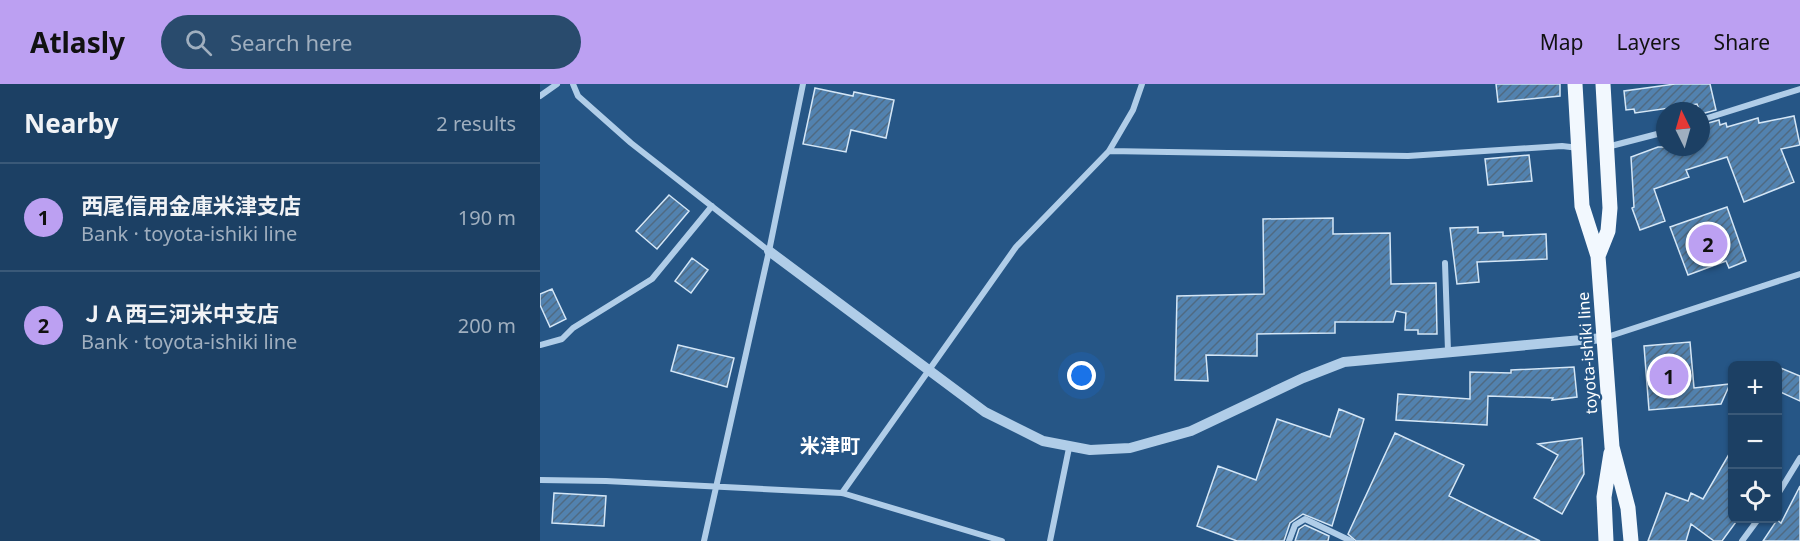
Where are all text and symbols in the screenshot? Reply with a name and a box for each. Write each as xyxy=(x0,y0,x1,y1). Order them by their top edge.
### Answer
search box xyxy=(161,15,581,69)
text: Atlasly xyxy=(30,23,125,61)
icon: search xyxy=(182,26,215,59)
text: Search here xyxy=(230,27,352,57)
text: Map xyxy=(1540,28,1584,56)
text: Layers xyxy=(1617,28,1681,56)
text: Share xyxy=(1714,28,1770,56)
north arrow xyxy=(1656,102,1710,156)
text: Nearby xyxy=(24,105,119,141)
text: 2 results xyxy=(436,110,516,137)
text: 西尾信用金庫米津支店 xyxy=(81,190,301,220)
text: 1 xyxy=(38,204,49,231)
text: 190 m xyxy=(458,204,516,231)
text: Bank · toyota-ishiki line xyxy=(81,220,297,247)
pin: 2 xyxy=(1688,222,1728,266)
street label: toyota-ishiki line xyxy=(1572,291,1602,415)
text: ＪＡ西三河米中支店 xyxy=(81,298,279,328)
text: 2 xyxy=(38,312,49,339)
text: 200 m xyxy=(458,312,516,339)
text: Bank · toyota-ishiki line xyxy=(81,328,297,355)
pin: 1 xyxy=(1650,354,1688,398)
your location xyxy=(1067,361,1096,390)
map controls xyxy=(1728,361,1782,523)
button: + xyxy=(1728,361,1782,415)
button: − xyxy=(1728,415,1782,469)
district label: 米津町 xyxy=(800,432,860,459)
button: locate xyxy=(1728,469,1782,523)

